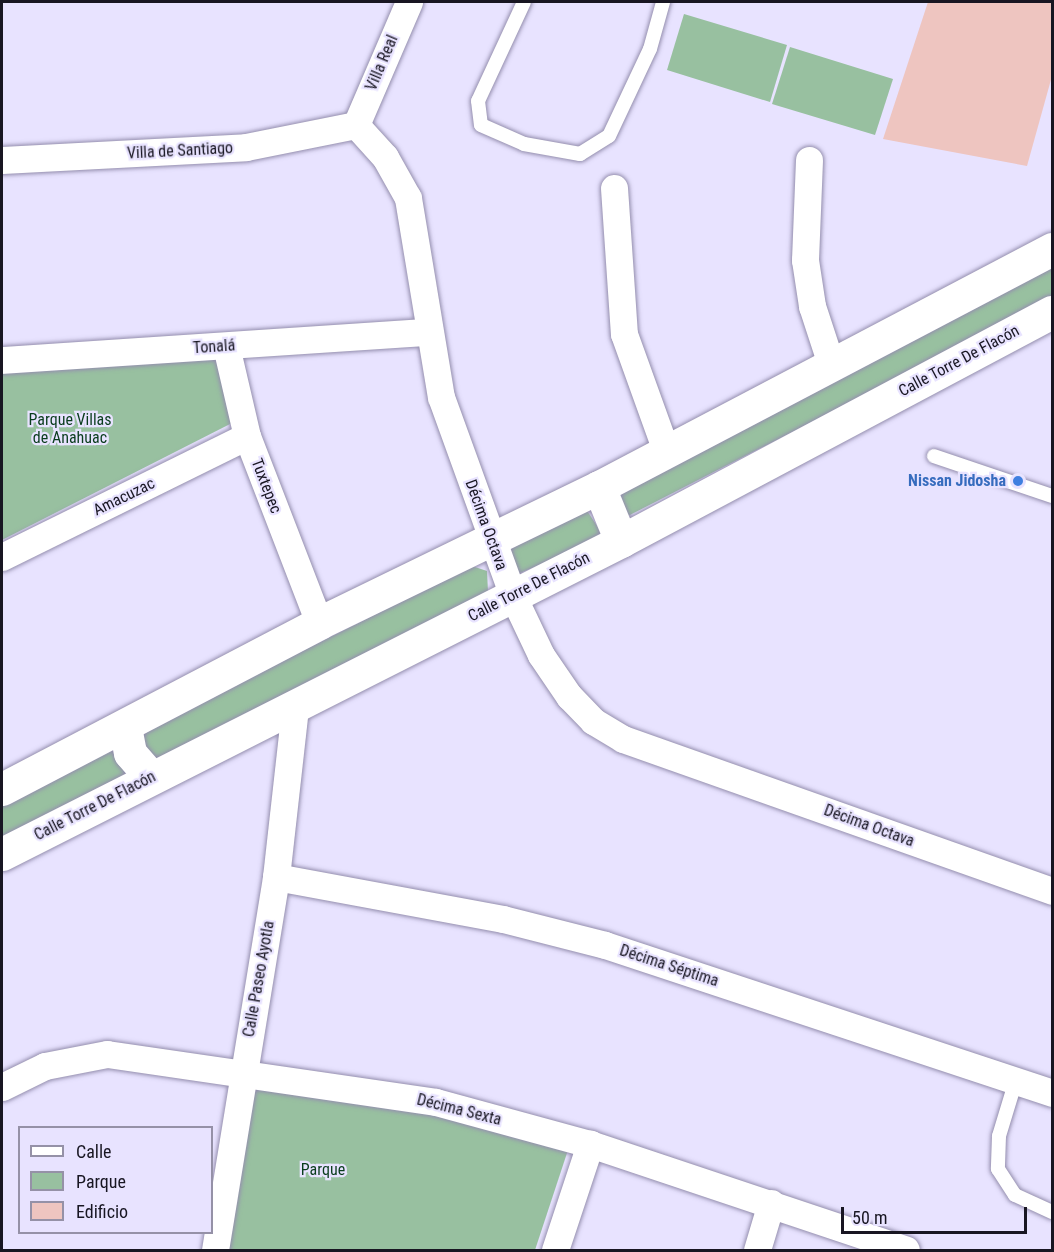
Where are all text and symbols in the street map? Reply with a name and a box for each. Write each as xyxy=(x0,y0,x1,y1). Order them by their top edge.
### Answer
street label: Villa Real xyxy=(362,32,402,94)
street label: Villa de Santiago xyxy=(127,139,233,163)
street label: Calle Torre De Flacón xyxy=(895,321,1023,401)
street label: Tonalá xyxy=(192,336,236,358)
park label: Parque Villas de Anahuac xyxy=(28,410,112,448)
street label: Tuxtepec xyxy=(247,456,285,516)
place label: Nissan Jidosha xyxy=(908,471,1006,491)
street label: Amacuzac xyxy=(90,474,158,520)
marker: Nissan Jidosha xyxy=(1011,474,1025,488)
street label: Décima Octava xyxy=(461,477,511,573)
street label: Calle Torre De Flacón xyxy=(465,548,593,626)
street label: Calle Torre De Flacón xyxy=(31,767,159,845)
street label: Décima Octava xyxy=(821,801,917,851)
street label: Calle Paseo Ayotla xyxy=(239,919,279,1039)
street label: Décima Séptima xyxy=(617,941,721,991)
street label: Décima Sexta xyxy=(415,1090,503,1130)
legend xyxy=(18,1126,213,1234)
text: Calle xyxy=(76,1141,112,1162)
park label: Parque xyxy=(301,1160,345,1180)
text: Parque xyxy=(76,1171,126,1192)
scale bar xyxy=(844,1195,1030,1233)
text: Edificio xyxy=(76,1201,128,1222)
text: 50 m xyxy=(852,1207,887,1228)

